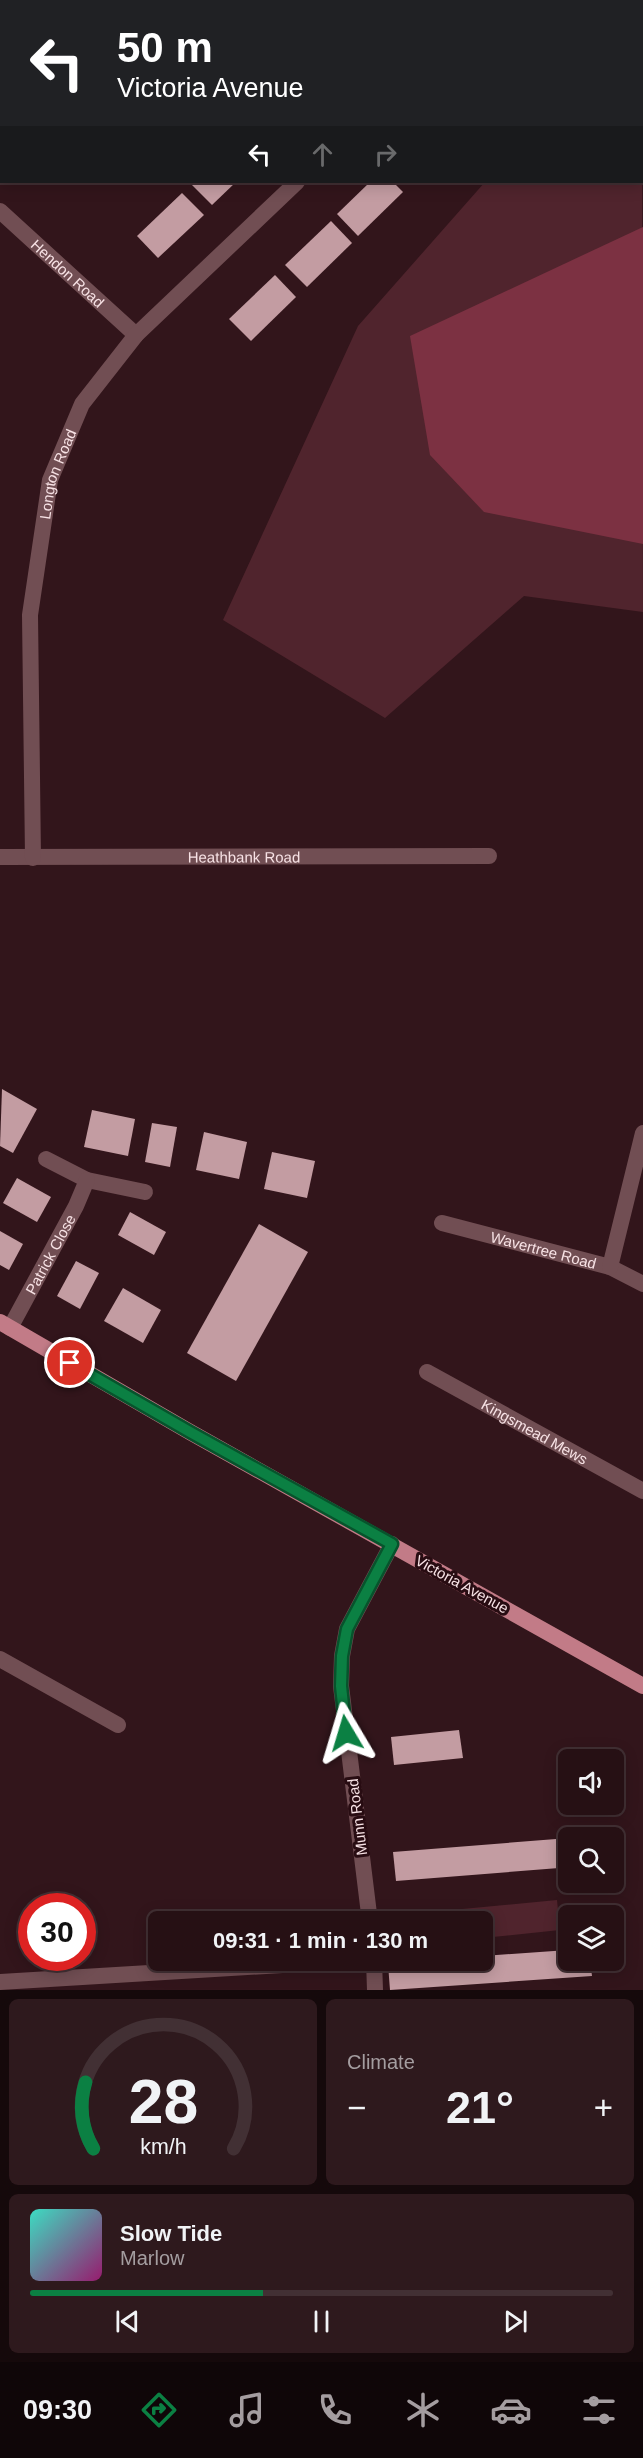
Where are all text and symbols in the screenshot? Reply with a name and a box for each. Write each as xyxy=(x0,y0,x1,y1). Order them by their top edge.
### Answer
icon: left xyxy=(18,24,96,102)
text: 50 m xyxy=(117,24,213,71)
text: Victoria Avenue xyxy=(117,73,304,103)
icon: left xyxy=(243,138,276,171)
icon: ahead xyxy=(306,138,339,171)
icon: right xyxy=(369,138,402,171)
street label: Hendon Road xyxy=(28,236,108,310)
street label: Longton Road xyxy=(36,426,79,520)
street label: Heathbank Road xyxy=(188,848,300,865)
street label: Patrick Close xyxy=(21,1211,78,1297)
street label: Wavertree Road xyxy=(489,1228,598,1272)
pin xyxy=(44,1337,95,1388)
icon: arrive xyxy=(53,1346,86,1379)
street label: Kingsmead Mews xyxy=(479,1395,591,1467)
street label: Victoria Avenue xyxy=(413,1551,511,1617)
position arrow xyxy=(314,1701,378,1765)
map controls xyxy=(558,1749,624,1971)
button: sound xyxy=(558,1749,624,1815)
street label: Munn Road xyxy=(344,1777,370,1857)
button: search xyxy=(558,1827,624,1893)
speed limit sign: 30 xyxy=(18,1893,96,1971)
button: layers xyxy=(558,1905,624,1971)
text: 09:31 · 1 min · 130 m xyxy=(213,1928,428,1953)
text: Climate xyxy=(347,2051,415,2073)
text: 28 xyxy=(128,2067,198,2136)
text: 21° xyxy=(446,2082,514,2133)
text: − xyxy=(347,2089,366,2126)
text: + xyxy=(594,2089,613,2126)
text: km/h xyxy=(140,2135,186,2159)
text: Slow Tide xyxy=(120,2221,222,2246)
text: Marlow xyxy=(120,2247,184,2269)
icon: previous xyxy=(111,2305,144,2338)
icon: pause xyxy=(305,2305,338,2338)
icon: next xyxy=(499,2305,532,2338)
icon: directions xyxy=(138,2389,180,2431)
icon: music xyxy=(226,2389,268,2431)
icon: phone xyxy=(314,2389,356,2431)
icon: climate xyxy=(402,2389,444,2431)
icon: car xyxy=(490,2389,532,2431)
icon: filters xyxy=(578,2389,620,2431)
text: 09:30 xyxy=(23,2395,92,2425)

